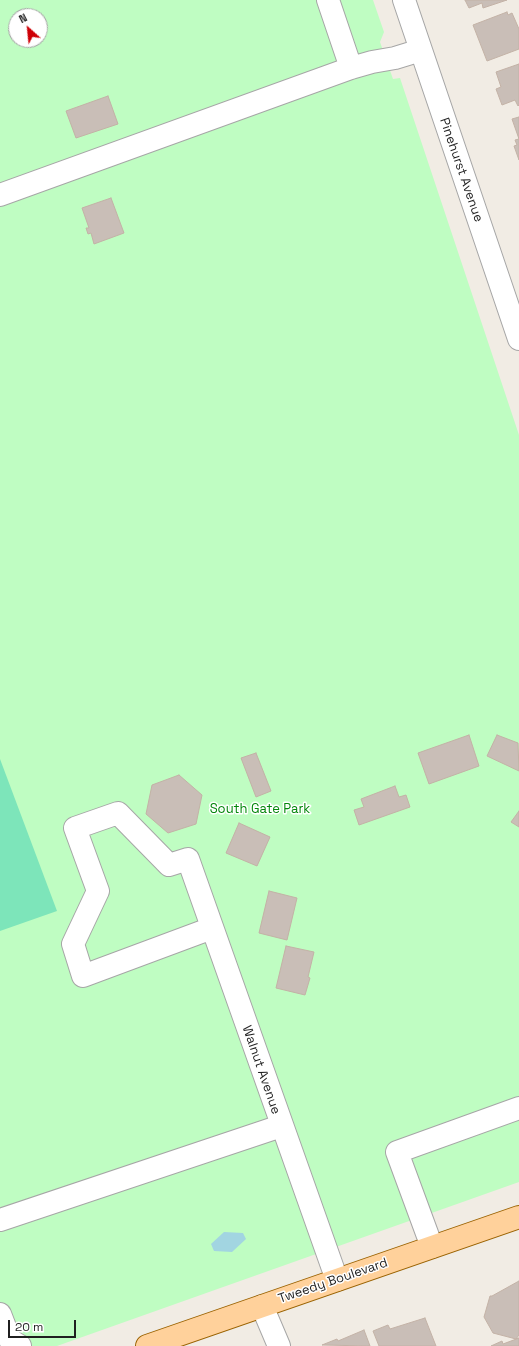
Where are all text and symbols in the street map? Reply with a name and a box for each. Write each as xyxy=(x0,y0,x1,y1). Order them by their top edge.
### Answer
north arrow xyxy=(8,8,48,48)
text: N xyxy=(17,10,29,26)
street label: Pinehurst Avenue xyxy=(436,116,486,224)
park label: South Gate Park xyxy=(210,801,310,817)
street label: Walnut Avenue xyxy=(238,1024,284,1116)
street label: Tweedy Boulevard xyxy=(276,1255,390,1307)
scale bar xyxy=(10,1312,78,1338)
text: 20 m xyxy=(15,1319,43,1335)

